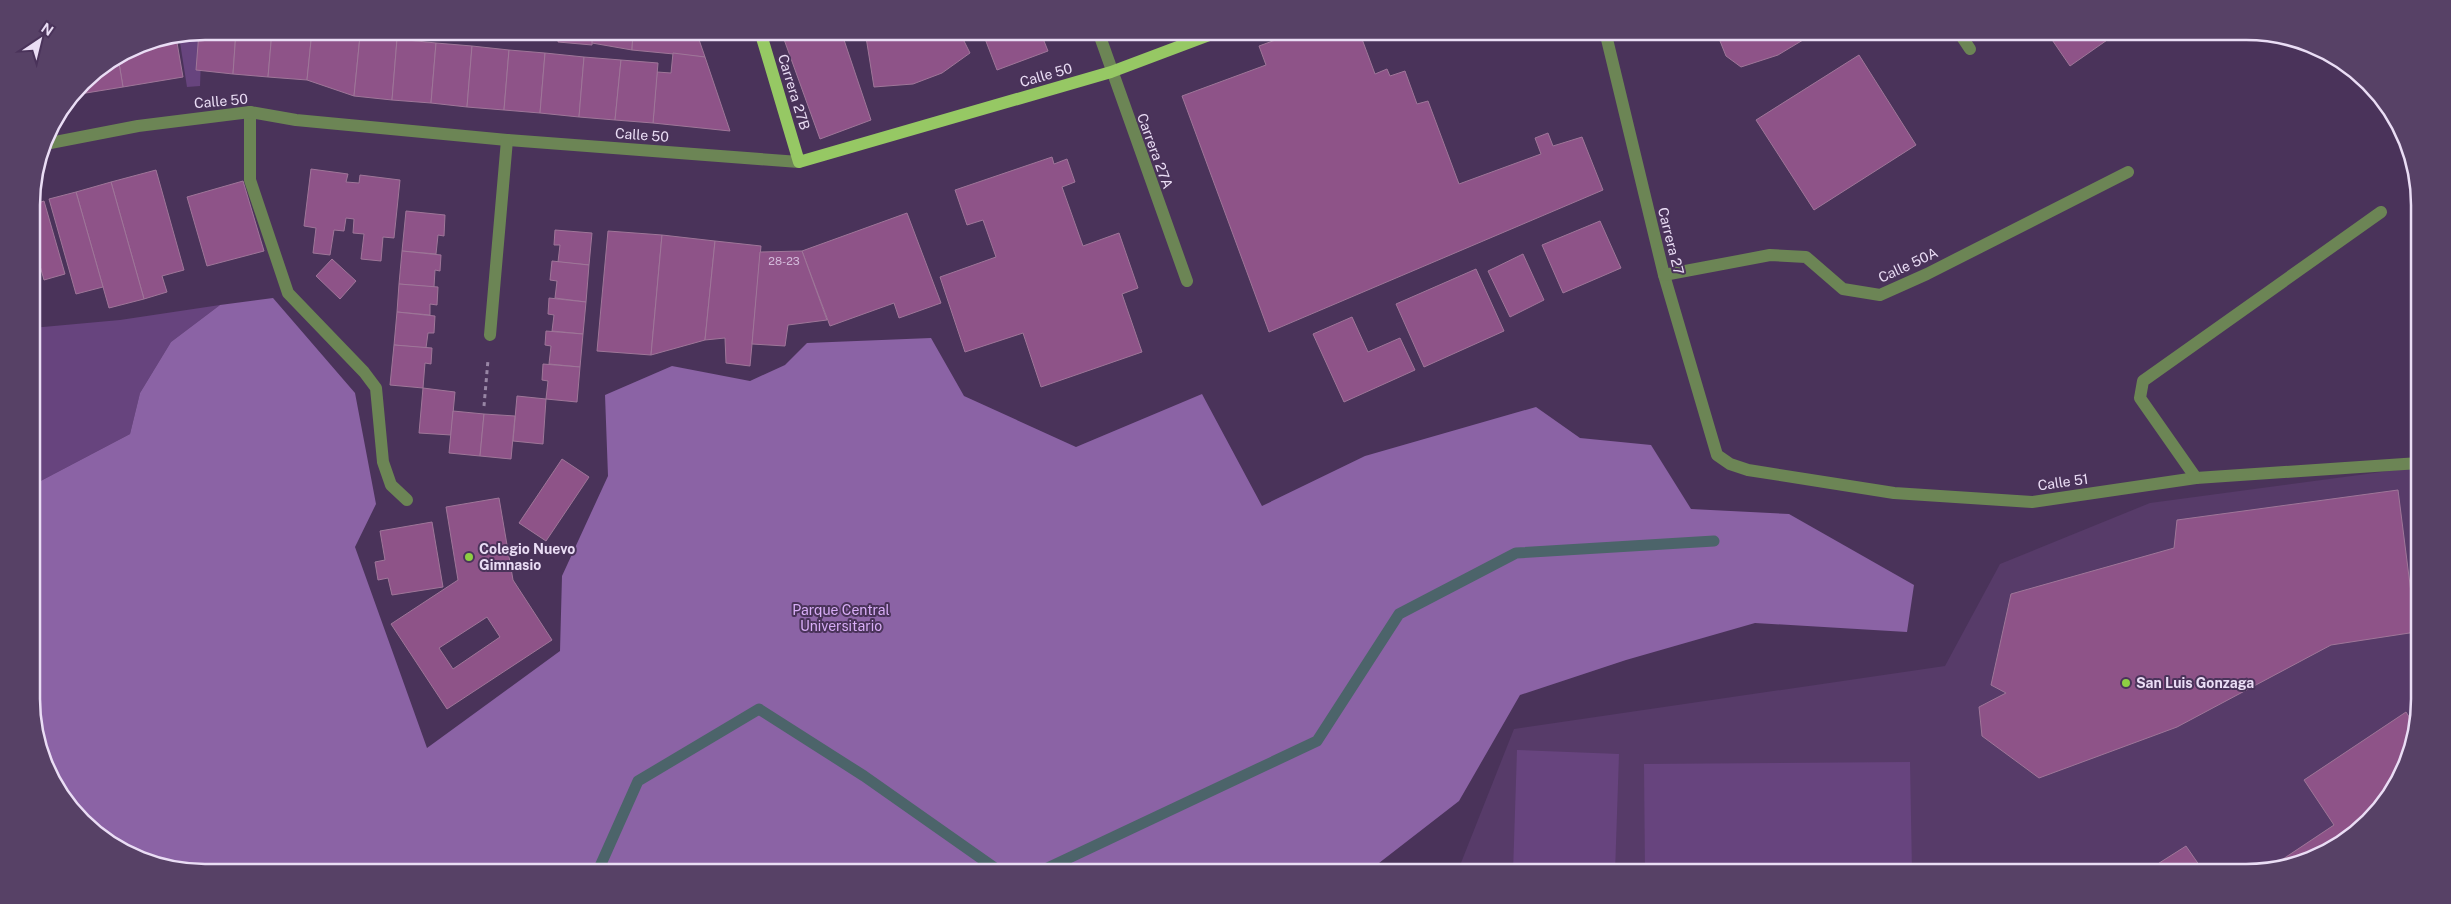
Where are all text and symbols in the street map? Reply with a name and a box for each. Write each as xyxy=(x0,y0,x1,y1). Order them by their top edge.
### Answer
north arrow xyxy=(15,15,65,65)
text: N xyxy=(38,20,57,39)
street label: Carrera 27B xyxy=(775,52,813,132)
street label: Calle 50 xyxy=(1018,60,1074,90)
street label: Calle 50 xyxy=(193,91,249,111)
street label: Carrera 27A xyxy=(1134,111,1176,191)
street label: Calle 50 xyxy=(615,125,669,145)
street label: Carrera 27 xyxy=(1655,206,1687,276)
street label: Calle 50A xyxy=(1876,244,1940,286)
house number: 28-23 xyxy=(768,255,800,267)
street label: Calle 51 xyxy=(2037,471,2089,493)
place label: Colegio Nuevo Gimnasio xyxy=(479,541,575,573)
marker: Colegio Nuevo Gimnasio xyxy=(463,551,475,563)
park label: Parque Central Universitario xyxy=(792,602,890,634)
place label: San Luis Gonzaga xyxy=(2136,675,2254,691)
marker: San Luis Gonzaga xyxy=(2120,677,2132,689)

